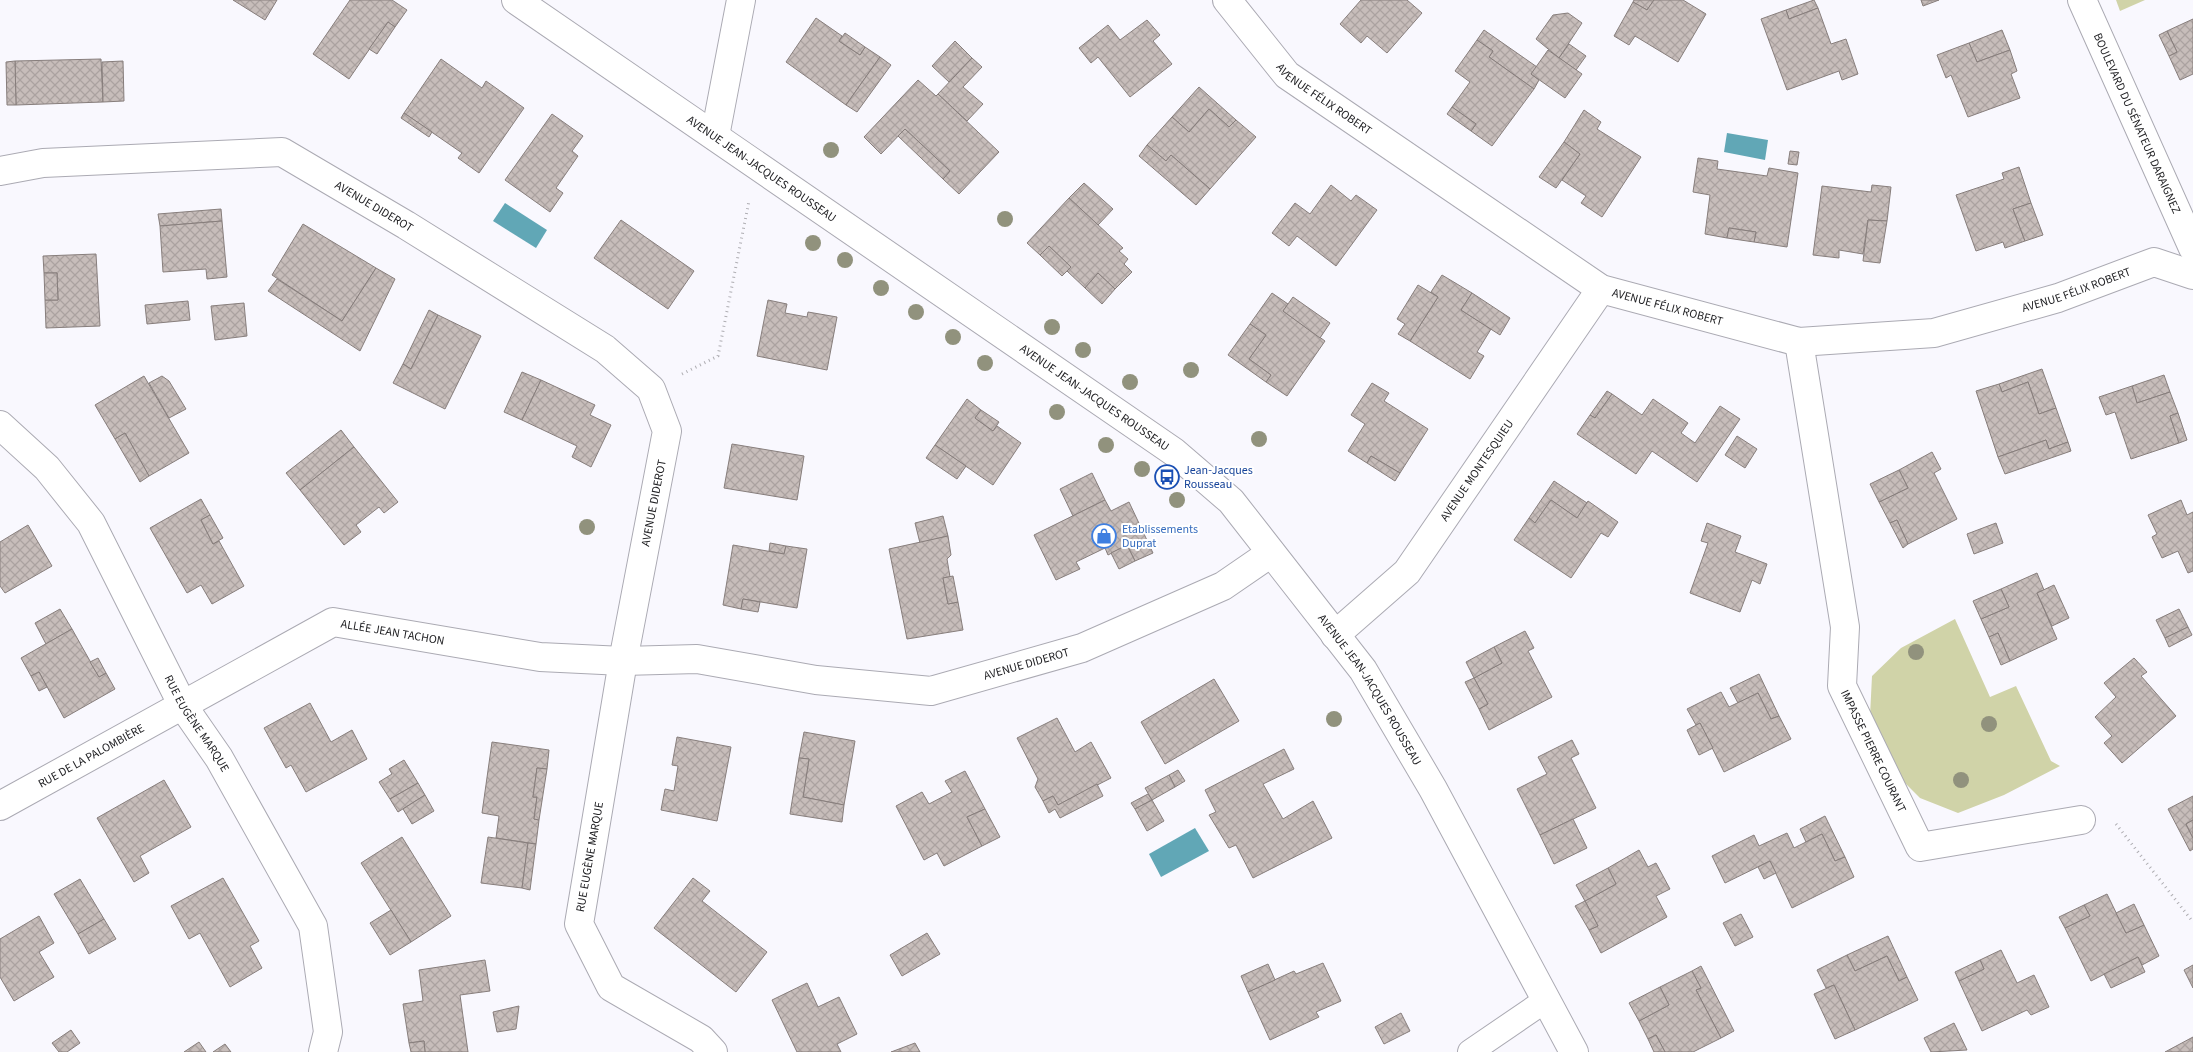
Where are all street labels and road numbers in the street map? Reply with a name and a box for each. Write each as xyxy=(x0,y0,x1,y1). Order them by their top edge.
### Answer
street label: BOULEVARD DU SÉNATEUR DARAIGNEZ xyxy=(2089,30,2185,216)
street label: AVENUE FÉLIX ROBERT xyxy=(1272,59,1376,139)
street label: AVENUE JEAN-JACQUES ROUSSEAU xyxy=(683,111,840,226)
street label: AVENUE DIDEROT xyxy=(332,177,417,236)
street label: AVENUE FÉLIX ROBERT xyxy=(2020,263,2134,316)
street label: AVENUE FÉLIX ROBERT xyxy=(1610,284,1726,330)
street label: AVENUE JEAN-JACQUES ROUSSEAU xyxy=(1016,340,1173,455)
street label: AVENUE MONTESQUIEU xyxy=(1436,416,1518,524)
street label: AVENUE DIDEROT xyxy=(637,458,671,548)
street label: AVENUE JEAN-JACQUES ROUSSEAU xyxy=(1314,610,1426,768)
street label: ALLÉE JEAN TACHON xyxy=(340,615,446,649)
street label: AVENUE DIDEROT xyxy=(982,643,1072,684)
street label: RUE EUGÈNE MARQUE xyxy=(160,672,234,775)
street label: IMPASSE PIERRE COURANT xyxy=(1837,687,1911,816)
street label: RUE DE LA PALOMBIÈRE xyxy=(35,719,147,792)
street label: RUE EUGÈNE MARQUE xyxy=(572,801,608,913)

